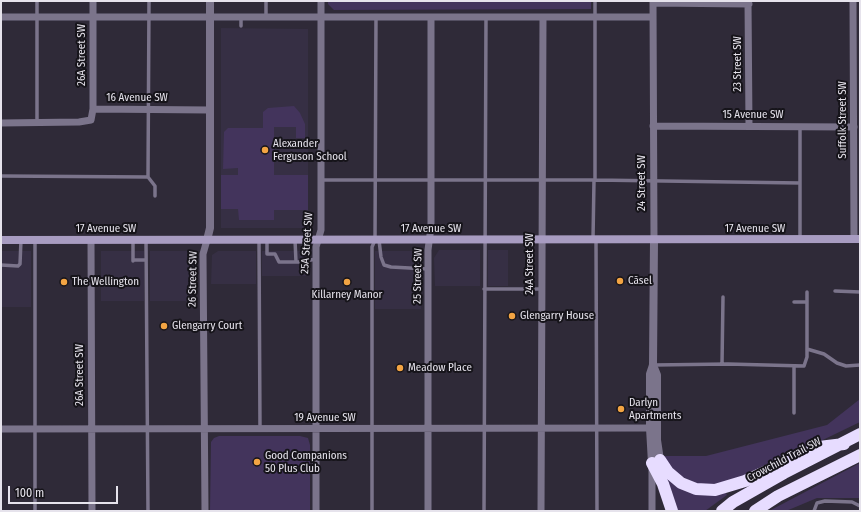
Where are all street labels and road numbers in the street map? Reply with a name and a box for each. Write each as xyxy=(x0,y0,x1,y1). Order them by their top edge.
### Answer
street label: 26A Street SW xyxy=(75,24,89,86)
street label: 23 Street SW xyxy=(731,36,745,92)
street label: Suffolk Street SW xyxy=(836,81,850,159)
street label: 16 Avenue SW xyxy=(106,91,168,105)
street label: 15 Avenue SW xyxy=(722,108,784,122)
street label: 24 Street SW xyxy=(635,155,649,211)
street label: 25A Street SW xyxy=(298,212,316,274)
street label: 17 Avenue SW xyxy=(76,222,136,236)
street label: 17 Avenue SW xyxy=(401,222,461,236)
street label: 17 Avenue SW xyxy=(725,222,785,236)
street label: 24A Street SW xyxy=(523,233,537,295)
street label: 25 Street SW xyxy=(411,248,425,304)
street label: 26 Street SW xyxy=(186,251,200,307)
street label: 26A Street SW xyxy=(73,344,87,406)
street label: 19 Avenue SW xyxy=(294,411,356,425)
street label: Crowchild Trail SW xyxy=(745,435,823,485)

